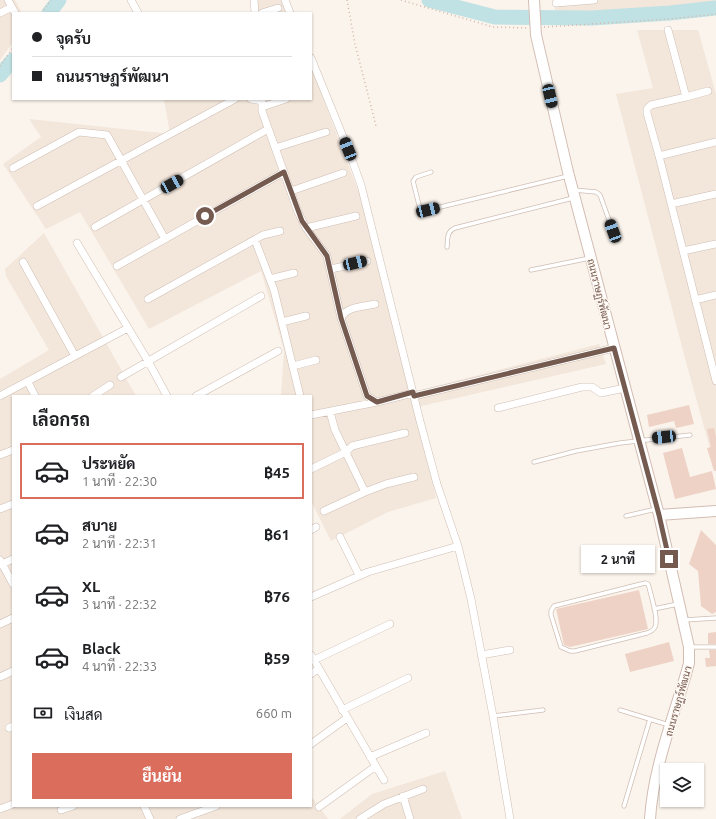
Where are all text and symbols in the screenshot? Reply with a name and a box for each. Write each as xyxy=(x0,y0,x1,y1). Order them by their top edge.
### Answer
text: จุดรับ xyxy=(56,30,91,47)
text: ถนนราษฏร์พัฒนา xyxy=(56,68,169,85)
car xyxy=(541,83,559,109)
car xyxy=(338,136,358,162)
car xyxy=(159,173,185,195)
car xyxy=(415,201,441,219)
route start xyxy=(196,207,214,225)
car xyxy=(603,218,623,244)
car xyxy=(342,254,368,272)
street label: ถนนราษฏร์พัฒนา xyxy=(583,257,616,331)
text: เลือกรถ xyxy=(32,409,90,429)
car xyxy=(651,430,677,444)
icon: car xyxy=(34,453,70,489)
text: ประหยัด xyxy=(82,455,135,472)
text: ฿45 xyxy=(264,464,290,481)
text: 1 นาที · 22:30 xyxy=(82,474,157,488)
icon: car xyxy=(34,515,70,551)
text: สบาย xyxy=(82,517,117,534)
text: ฿61 xyxy=(264,526,290,543)
text: 2 นาที · 22:31 xyxy=(82,536,157,550)
callout: 2 นาที xyxy=(581,545,655,573)
route end xyxy=(660,550,678,568)
text: 2 นาที xyxy=(601,552,635,566)
icon: car xyxy=(34,577,70,613)
text: XL xyxy=(82,578,100,595)
text: ฿76 xyxy=(264,588,290,605)
text: 3 นาที · 22:32 xyxy=(82,597,157,611)
icon: car xyxy=(34,639,70,675)
text: Black xyxy=(82,640,121,657)
text: ฿59 xyxy=(264,650,290,667)
text: 4 นาที · 22:33 xyxy=(82,659,157,673)
street label: ถนนราษฏร์พัฒนา xyxy=(661,664,696,738)
icon: cash xyxy=(32,702,54,724)
text: เงินสด xyxy=(64,706,103,723)
text: 660 m xyxy=(256,706,292,720)
button: ยืนยัน xyxy=(32,753,292,799)
map controls xyxy=(660,763,704,807)
button: layers xyxy=(660,763,704,807)

